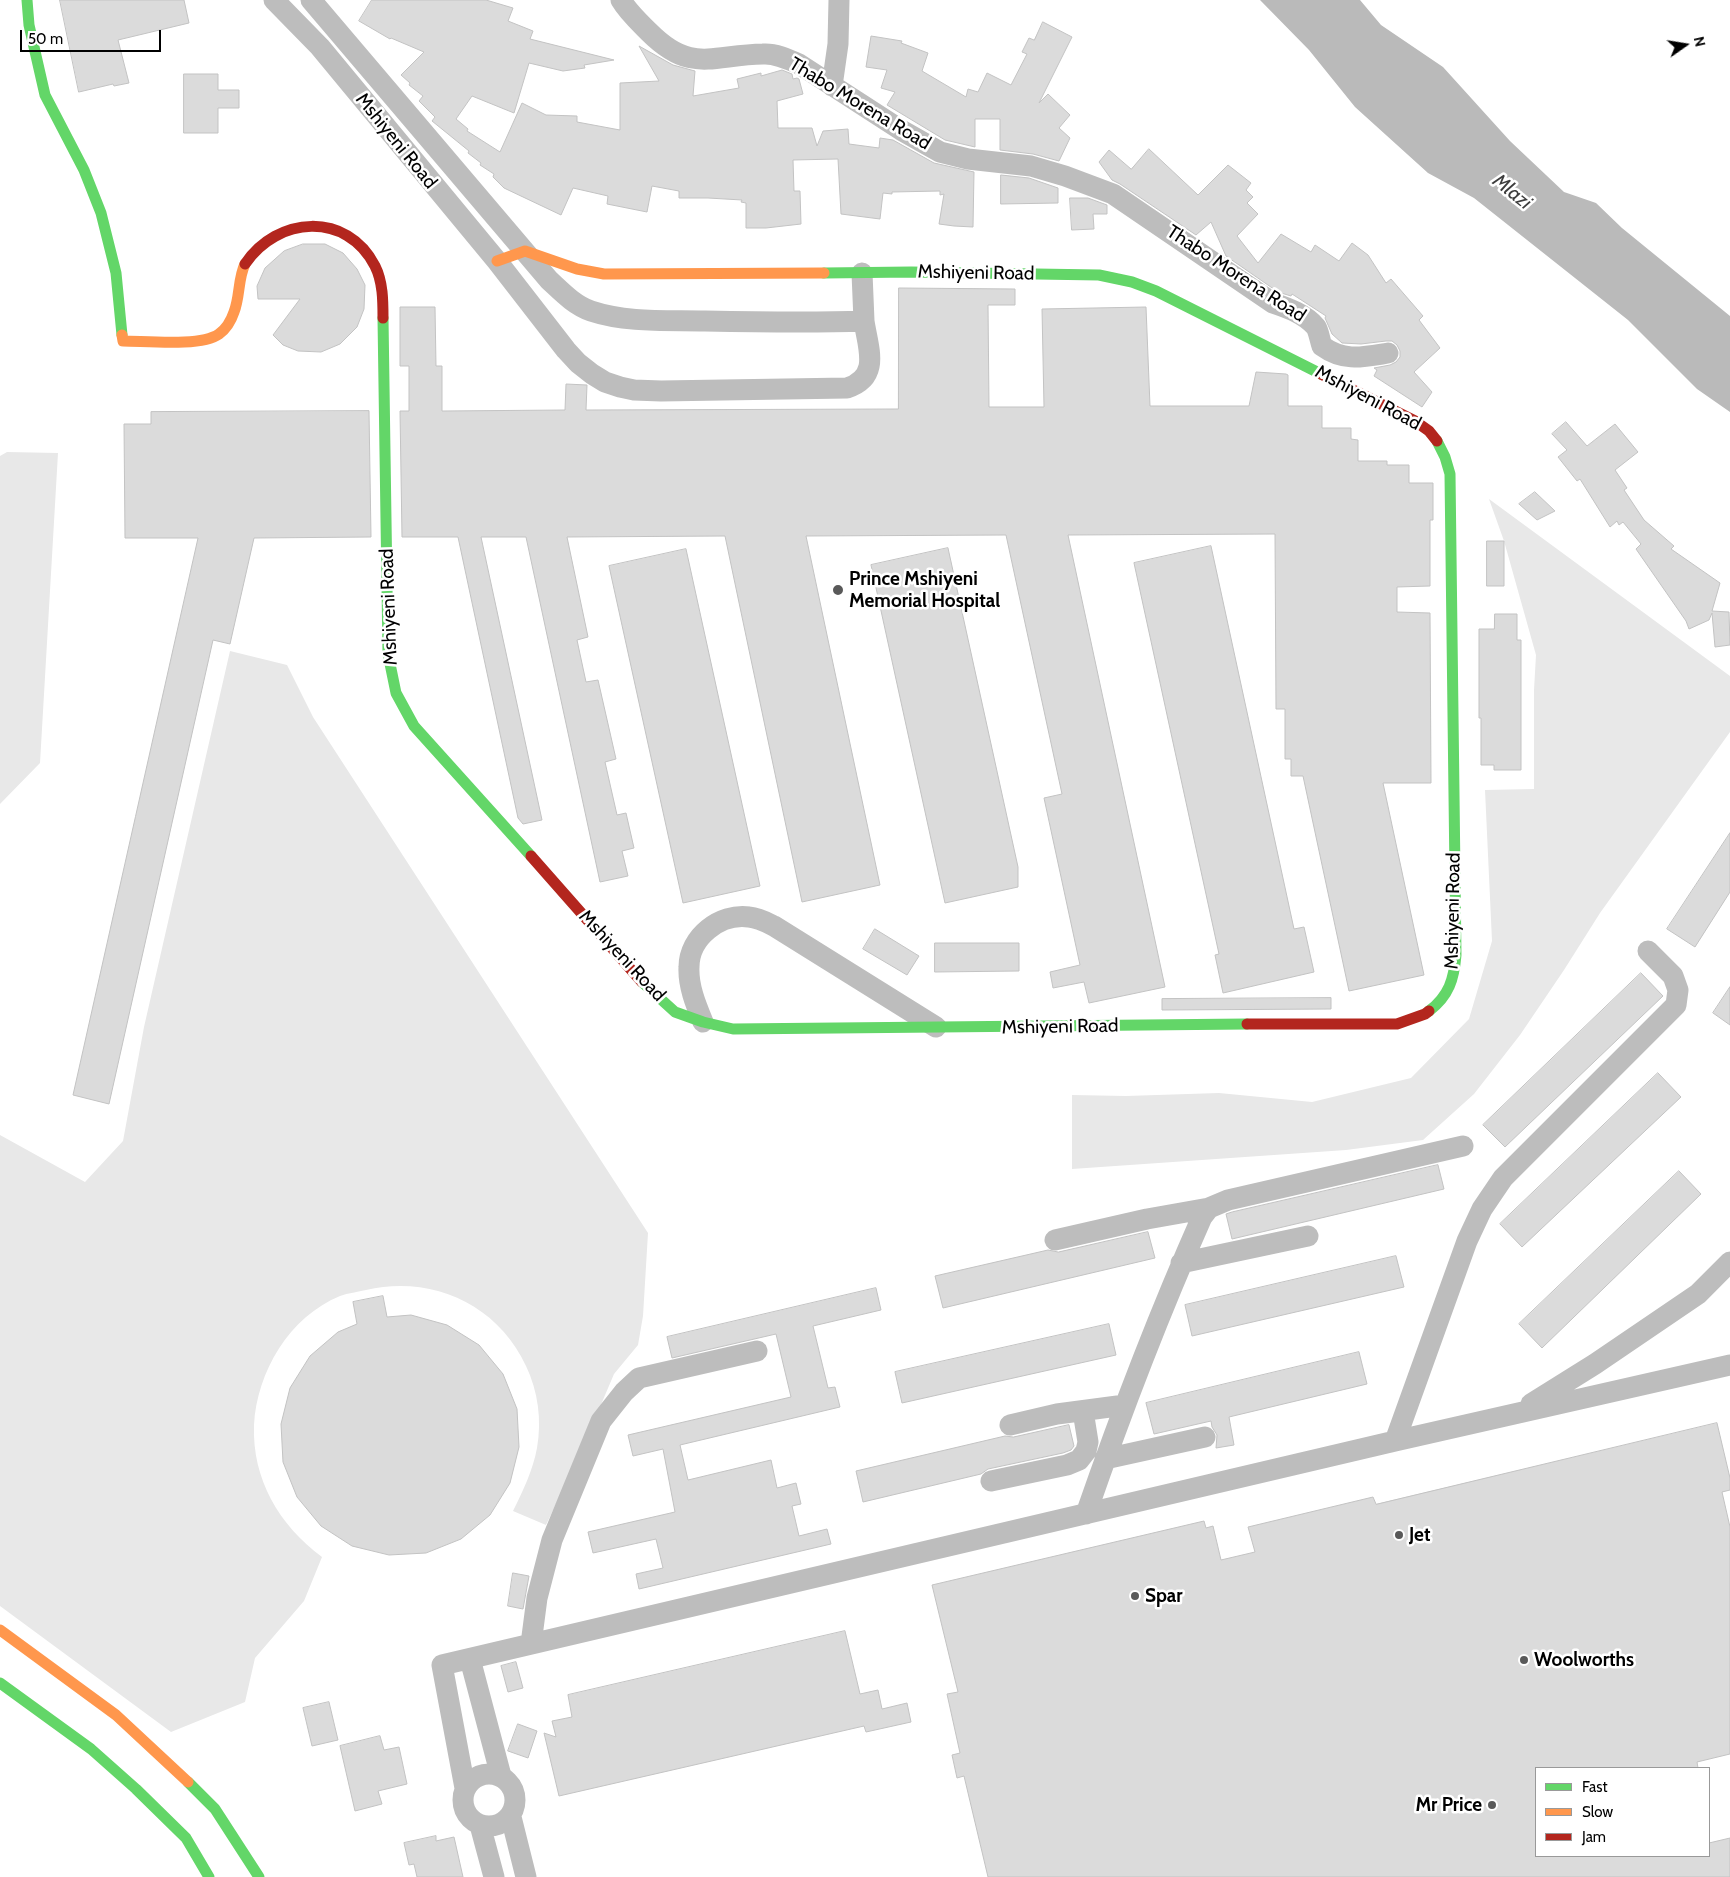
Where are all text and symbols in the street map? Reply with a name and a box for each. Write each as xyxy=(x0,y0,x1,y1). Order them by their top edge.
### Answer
scale bar xyxy=(22,20,164,52)
north arrow xyxy=(1660,20,1710,70)
text: 50 m xyxy=(28,30,63,48)
text: N xyxy=(1690,35,1709,48)
street label: Thabo Morena Road xyxy=(785,53,935,155)
street label: Mshiyeni Road xyxy=(350,88,442,194)
water label: Mlazi xyxy=(1488,169,1536,215)
street label: Thabo Morena Road xyxy=(1162,221,1310,327)
street label: Mshiyeni Road xyxy=(917,261,1035,285)
street label: Mshiyeni Road xyxy=(1311,361,1425,435)
street label: Mshiyeni Road xyxy=(376,548,402,666)
place label: Prince Mshiyeni Memorial Hospital xyxy=(849,568,1000,612)
marker: Prince Mshiyeni Memorial Hospital xyxy=(831,583,845,597)
street label: Mshiyeni Road xyxy=(1441,852,1465,970)
street label: Mshiyeni Road xyxy=(574,906,670,1006)
street label: Mshiyeni Road xyxy=(1001,1015,1119,1039)
place label: Jet xyxy=(1409,1524,1430,1546)
marker: Jet xyxy=(1393,1529,1405,1541)
place label: Spar xyxy=(1145,1585,1183,1607)
marker: Spar xyxy=(1129,1590,1141,1602)
place label: Woolworths xyxy=(1534,1649,1634,1671)
marker: Woolworths xyxy=(1518,1654,1530,1666)
legend xyxy=(1535,1767,1710,1857)
text: Fast xyxy=(1582,1778,1607,1796)
place label: Mr Price xyxy=(1415,1794,1482,1816)
marker: Mr Price xyxy=(1486,1799,1498,1811)
text: Slow xyxy=(1582,1803,1613,1821)
text: Jam xyxy=(1582,1828,1606,1846)

